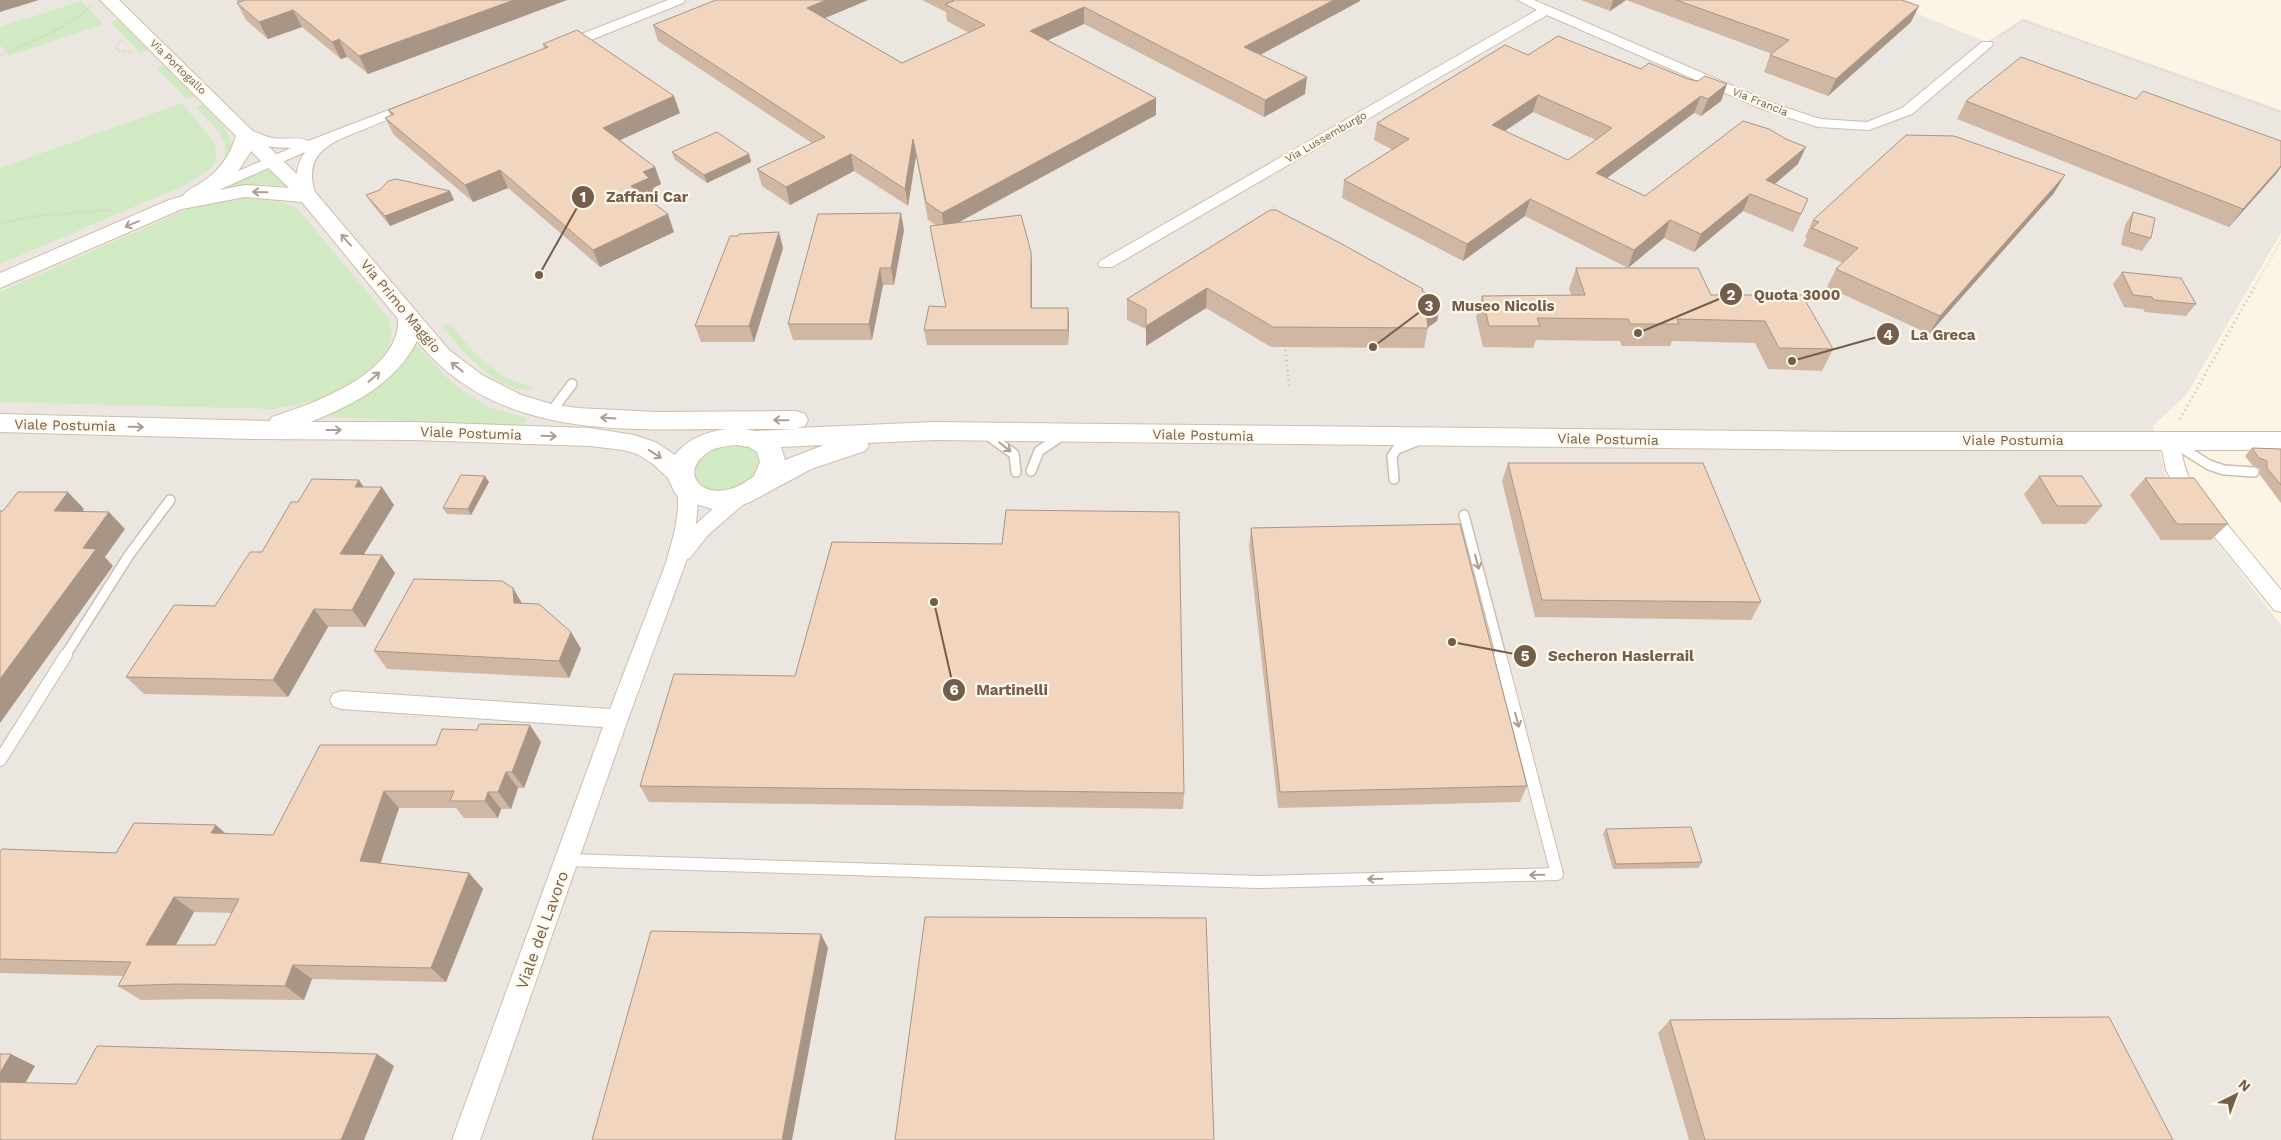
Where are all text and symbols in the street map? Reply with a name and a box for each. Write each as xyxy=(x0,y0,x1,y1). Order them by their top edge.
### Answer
street label: Via Portogallo xyxy=(147,37,209,97)
street label: Via Francia xyxy=(1730,85,1790,119)
street label: Via Lussemburgo xyxy=(1283,108,1369,166)
callout: Zaffani Car xyxy=(571,182,698,212)
one-way arrow xyxy=(252,187,268,197)
text: 1 xyxy=(580,188,586,206)
text: Zaffani Car xyxy=(606,188,689,206)
one-way arrow xyxy=(124,220,139,229)
one-way arrow xyxy=(340,234,352,247)
street label: Via Primo Maggio xyxy=(357,256,445,356)
callout: Quota 3000 xyxy=(1719,279,1851,309)
text: 2 xyxy=(1727,286,1736,304)
text: Quota 3000 xyxy=(1754,286,1840,304)
callout: Museo Nicolis xyxy=(1416,290,1564,320)
text: 3 xyxy=(1425,297,1434,315)
text: Museo Nicolis xyxy=(1451,297,1555,315)
callout: La Greca xyxy=(1875,319,1985,349)
text: 4 xyxy=(1883,326,1893,344)
text: La Greca xyxy=(1911,326,1976,344)
one-way arrow xyxy=(451,362,464,373)
one-way arrow xyxy=(368,371,381,383)
one-way arrow xyxy=(600,413,616,423)
one-way arrow xyxy=(773,415,790,425)
street label: Viale Postumia xyxy=(14,416,116,434)
one-way arrow xyxy=(128,422,144,432)
street label: Viale Postumia xyxy=(420,423,522,443)
one-way arrow xyxy=(326,425,342,435)
street label: Viale Postumia xyxy=(1152,426,1254,444)
street label: Viale Postumia xyxy=(1557,430,1659,448)
one-way arrow xyxy=(541,431,557,440)
street label: Viale Postumia xyxy=(1962,432,2064,448)
one-way arrow xyxy=(998,441,1011,452)
one-way arrow xyxy=(648,449,662,459)
one-way arrow xyxy=(1472,554,1482,570)
callout: Secheron Haslerrail xyxy=(1513,641,1704,671)
text: 5 xyxy=(1521,647,1530,665)
text: Secheron Haslerrail xyxy=(1548,647,1694,665)
callout: Martinelli xyxy=(941,675,1058,705)
text: 6 xyxy=(949,681,959,699)
text: Martinelli xyxy=(976,681,1048,699)
one-way arrow xyxy=(1513,711,1523,727)
street label: Viale del Lavoro xyxy=(512,868,572,992)
one-way arrow xyxy=(1529,870,1545,879)
one-way arrow xyxy=(1367,874,1383,884)
north arrow xyxy=(2211,1070,2261,1120)
text: N xyxy=(2235,1076,2254,1095)

